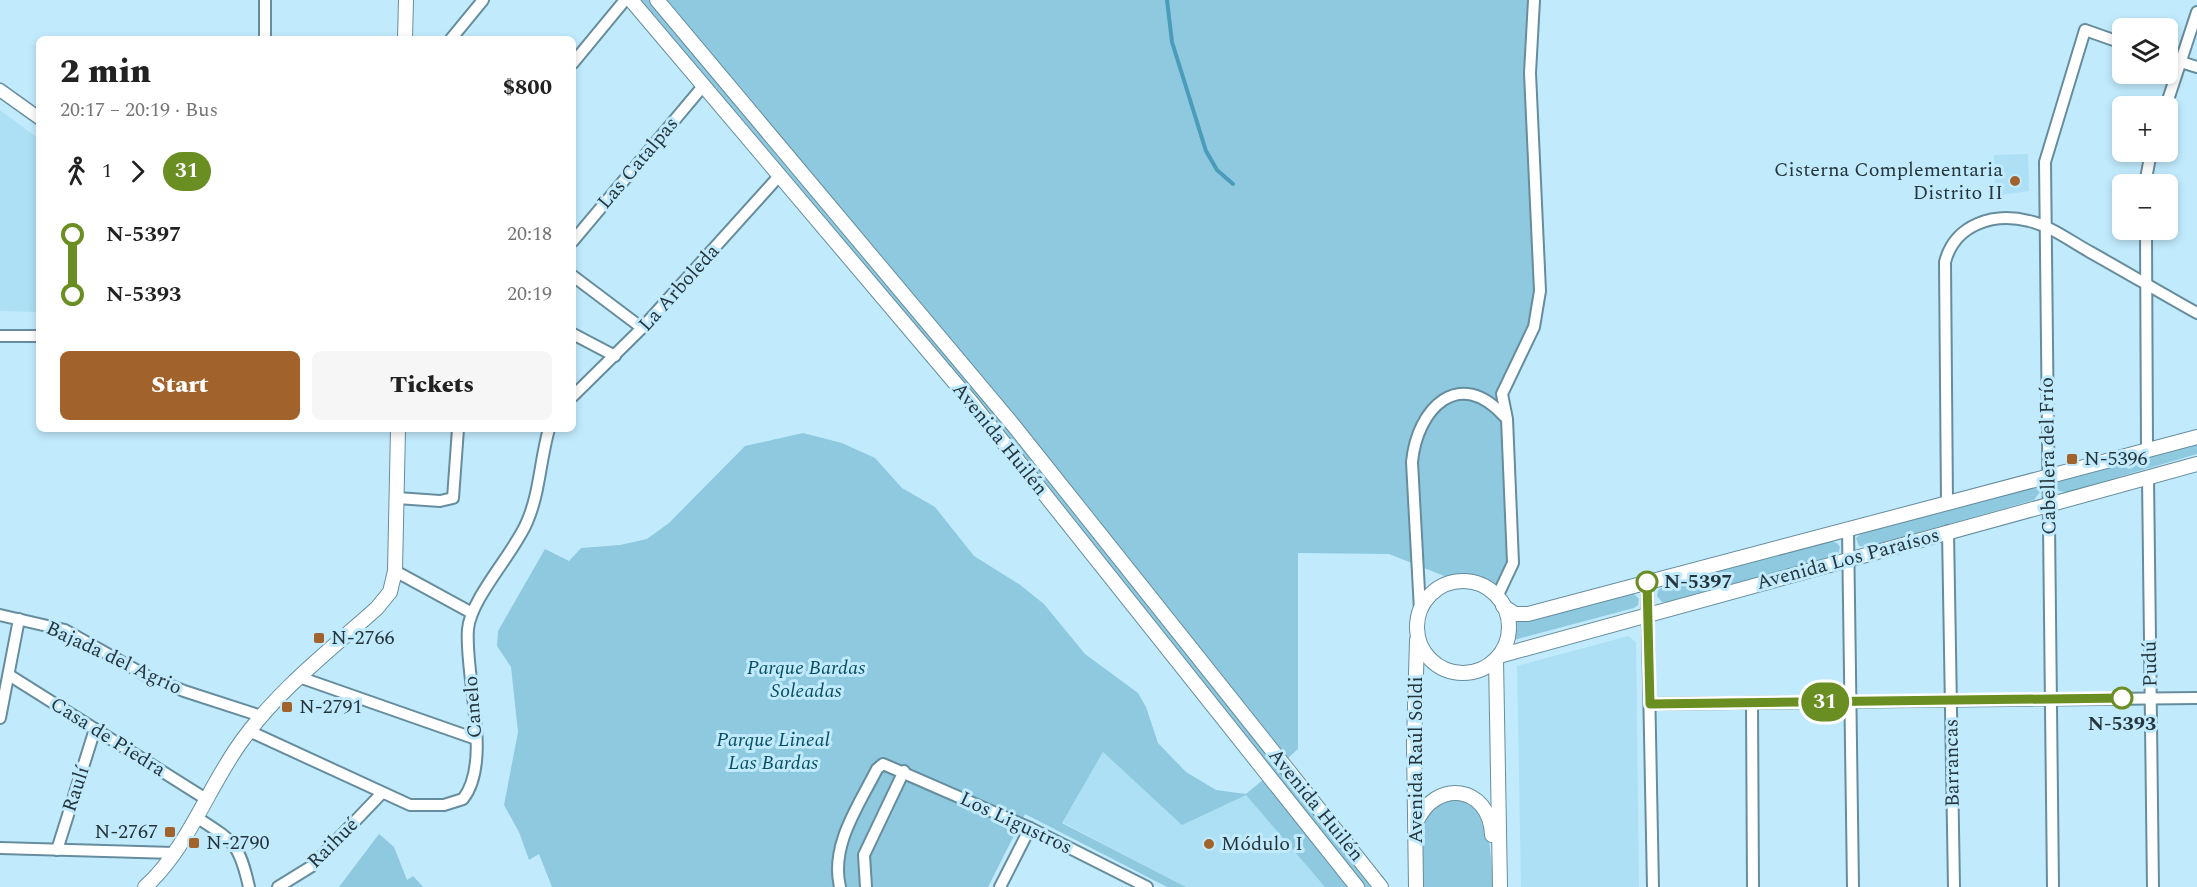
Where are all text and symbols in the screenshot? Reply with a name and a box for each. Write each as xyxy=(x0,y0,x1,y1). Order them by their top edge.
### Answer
map controls xyxy=(2112,18,2178,240)
button: layers xyxy=(2112,18,2178,84)
text: 2 min xyxy=(60,47,151,97)
text: $800 xyxy=(503,71,552,104)
text: 20:17 – 20:19 · Bus xyxy=(60,95,218,125)
button: + xyxy=(2112,96,2178,162)
street label: Las Catalpas xyxy=(590,110,686,216)
icon: walk xyxy=(60,155,93,188)
icon: forward xyxy=(121,155,154,188)
text: 31 xyxy=(175,155,199,187)
place label: Cisterna Complementaria Distrito II xyxy=(1774,155,2003,208)
text: 1 xyxy=(102,156,112,186)
marker: Cisterna Complementaria Distrito II xyxy=(2008,174,2022,188)
button: − xyxy=(2112,174,2178,240)
text: N-5397 xyxy=(106,218,181,251)
text: 20:18 xyxy=(507,219,552,249)
street label: La Arboleda xyxy=(631,237,727,339)
text: N-5393 xyxy=(106,278,181,311)
text: 20:19 xyxy=(507,279,552,309)
button: Start xyxy=(60,351,300,420)
button: Tickets xyxy=(312,351,552,420)
street label: Avenida Huilén xyxy=(945,376,1055,502)
street label: Cabellera del Frío xyxy=(2032,377,2064,535)
place label: N-5396 xyxy=(2084,444,2147,474)
marker: N-5396 xyxy=(2065,452,2079,466)
street label: Avenida Los Paraísos xyxy=(1753,520,1943,598)
place label: N-5397 xyxy=(1664,567,1733,597)
marker: N-5397 xyxy=(1636,571,1658,593)
street label: Bajada del Agrio xyxy=(41,613,187,703)
place label: N-2766 xyxy=(331,623,394,653)
marker: N-2766 xyxy=(312,631,326,645)
street label: Pudú xyxy=(2135,641,2165,687)
park label: Parque Bardas Soleadas xyxy=(747,653,865,706)
street label: Canelo xyxy=(456,675,490,739)
street label: Avenida Raúl Soldi xyxy=(1401,676,1431,844)
line badge: 31 xyxy=(1798,682,1852,722)
text: 31 xyxy=(1813,686,1837,718)
marker: N-5393 xyxy=(2111,687,2133,709)
street label: Casa de Piedra xyxy=(44,689,172,785)
place label: N-2791 xyxy=(299,692,362,722)
marker: N-2791 xyxy=(280,700,294,714)
place label: N-5393 xyxy=(2088,709,2156,739)
street label: Barrancas xyxy=(1936,719,1968,807)
park label: Parque Lineal Las Bardas xyxy=(716,725,830,778)
street label: Avenida Huilén xyxy=(1261,742,1371,868)
street label: Raulí xyxy=(55,762,98,816)
street label: Los Ligustros xyxy=(955,784,1077,862)
street label: Raihué xyxy=(300,810,366,876)
place label: N-2767 xyxy=(95,817,158,847)
marker: N-2767 xyxy=(163,825,177,839)
place label: N-2790 xyxy=(206,828,269,858)
place label: Módulo I xyxy=(1221,829,1303,859)
marker: N-2790 xyxy=(187,836,201,850)
marker: Módulo I xyxy=(1202,837,1216,851)

